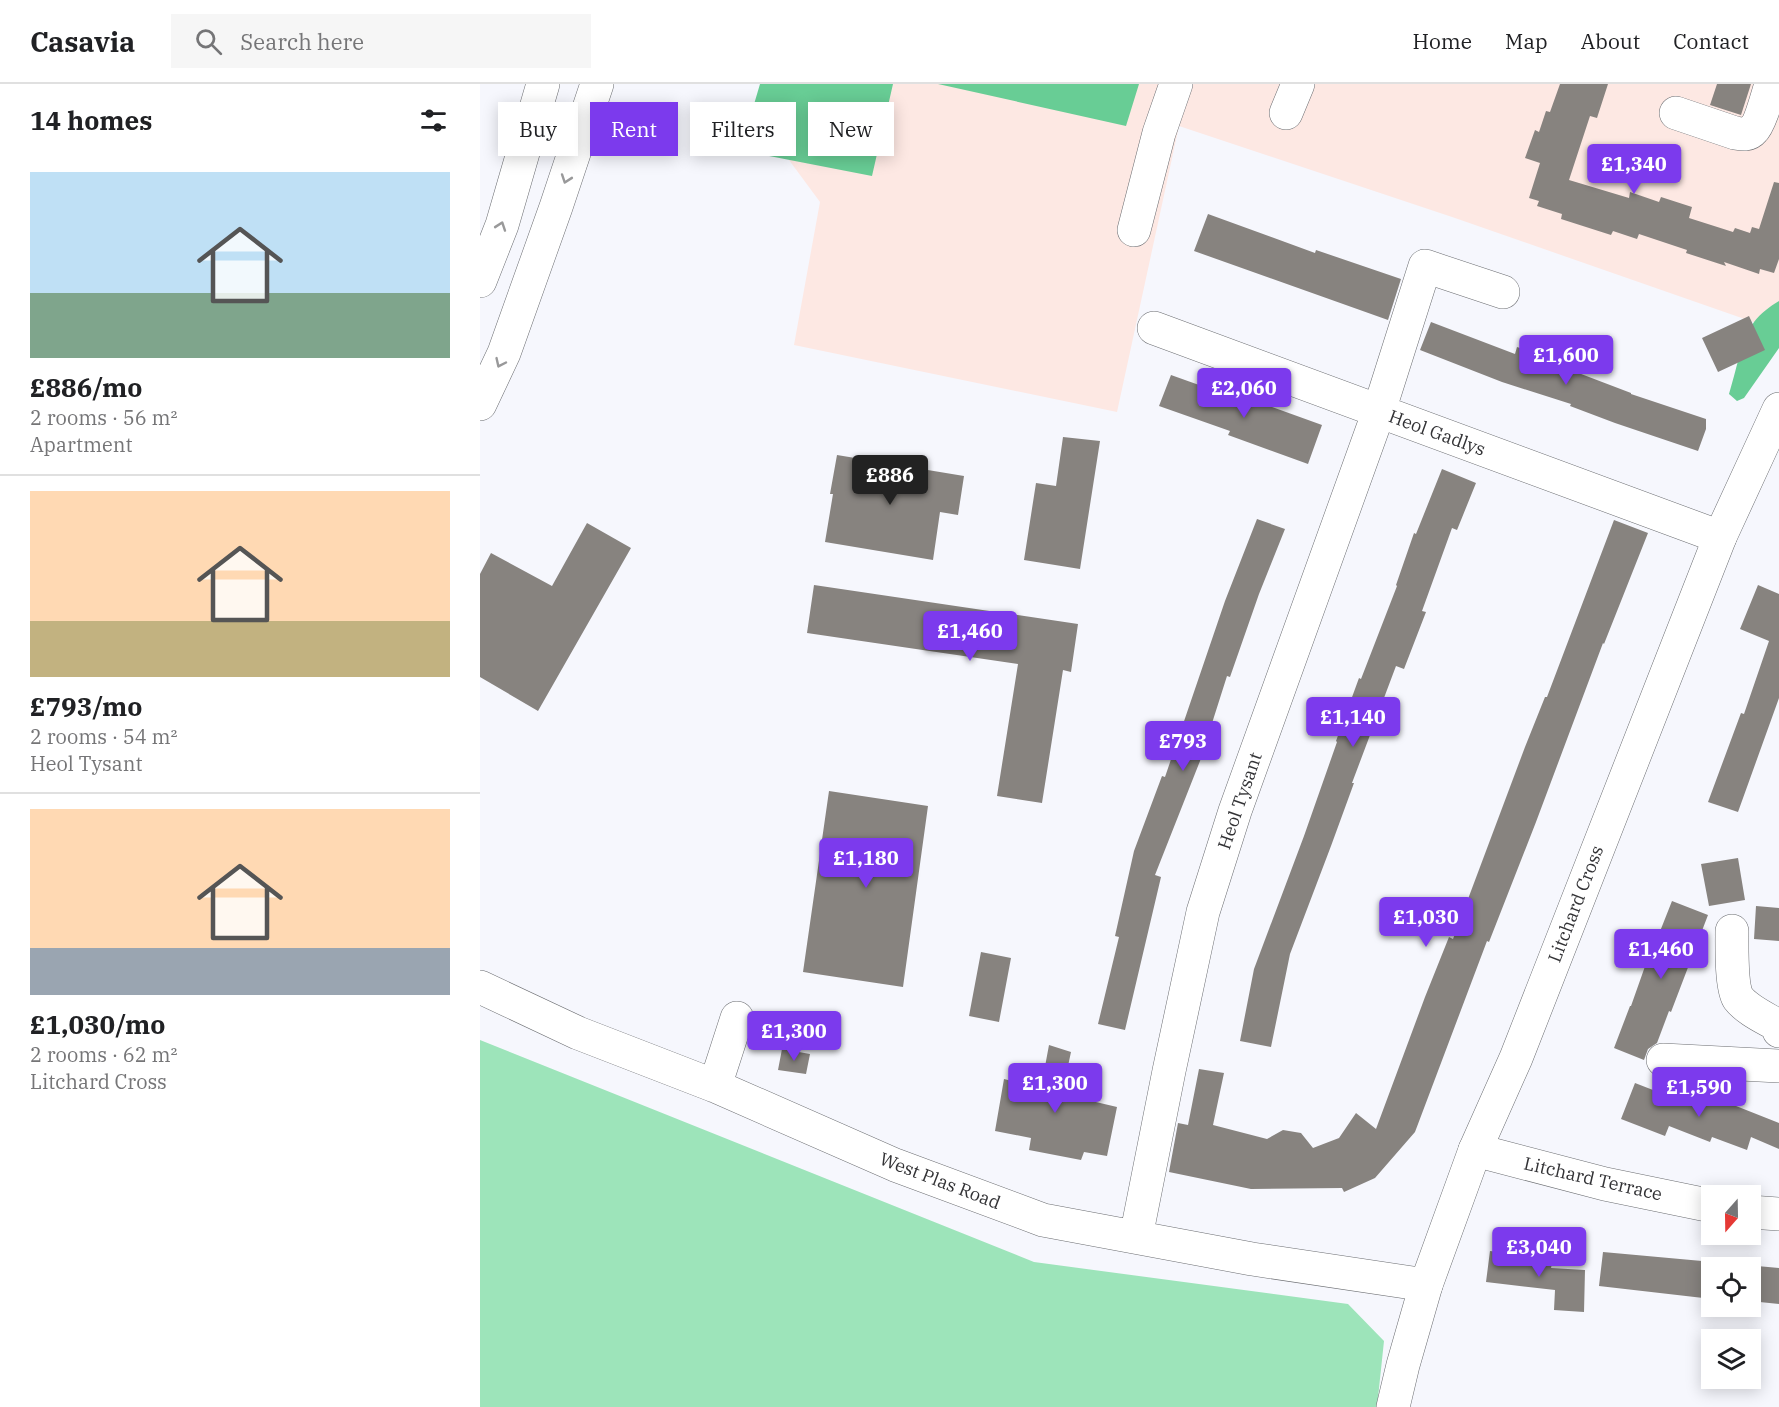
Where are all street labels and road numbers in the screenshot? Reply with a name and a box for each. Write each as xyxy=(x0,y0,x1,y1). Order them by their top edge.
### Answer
street label: Heol Gadlys xyxy=(1386,404,1489,461)
street label: Heol Tysant xyxy=(1212,749,1267,852)
street label: Litchard Cross xyxy=(1543,842,1608,965)
street label: West Plas Road xyxy=(876,1147,1004,1214)
street label: Litchard Terrace xyxy=(1522,1151,1665,1206)

